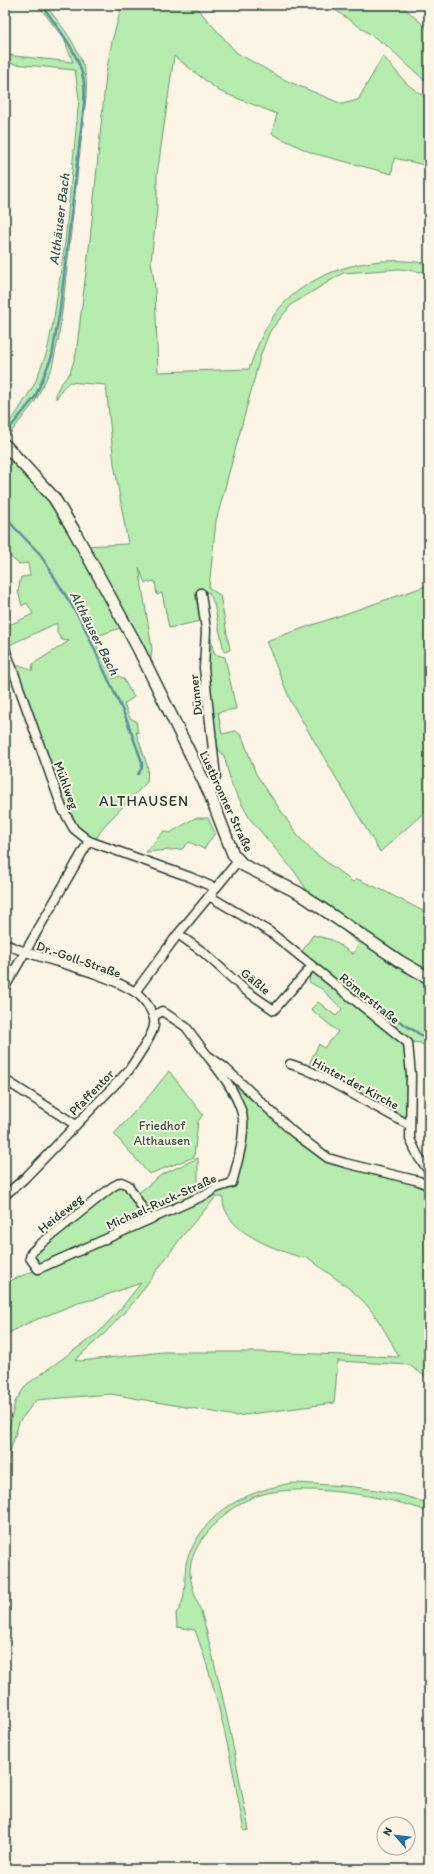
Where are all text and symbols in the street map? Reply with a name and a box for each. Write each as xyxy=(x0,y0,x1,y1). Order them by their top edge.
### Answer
water label: Althäuser Bach xyxy=(45,172,74,266)
water label: Althäuser Bach xyxy=(66,588,123,679)
street label: Dünner xyxy=(186,673,205,716)
street label: Lustbronner Straße xyxy=(197,748,257,854)
street label: Mühlweg xyxy=(51,759,82,811)
district label: ALTHAUSEN xyxy=(99,792,189,810)
street label: Dr.-Goll-Straße xyxy=(35,938,123,981)
street label: Gäßle xyxy=(238,965,273,998)
street label: Römerstraße xyxy=(337,970,403,1027)
street label: Hinter der Kirche xyxy=(310,1054,402,1113)
street label: Pfaffentor xyxy=(66,1066,117,1118)
park label: Friedhof Althausen xyxy=(134,1118,190,1148)
street label: Michael-Ruck-Straße xyxy=(104,1170,219,1233)
street label: Heideweg xyxy=(35,1190,86,1236)
north arrow xyxy=(376,1816,416,1856)
text: N xyxy=(380,1825,395,1838)

